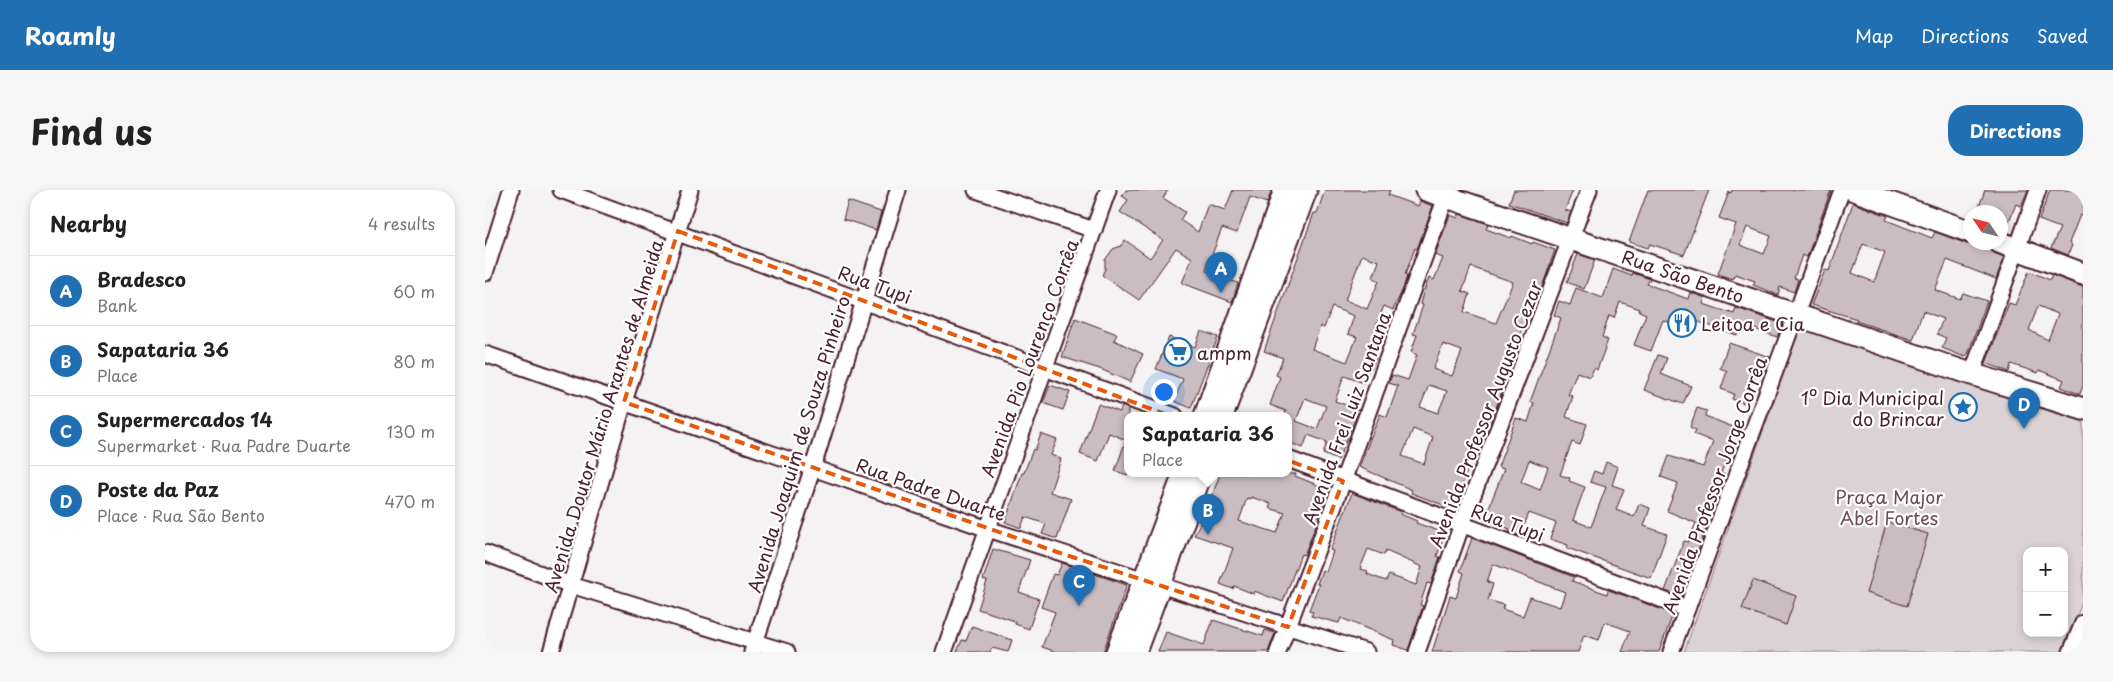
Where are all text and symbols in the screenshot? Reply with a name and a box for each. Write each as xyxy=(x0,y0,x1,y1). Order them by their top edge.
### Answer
text: Roamly xyxy=(25,17,116,53)
text: Map xyxy=(1855,22,1893,49)
text: Directions xyxy=(1921,22,2009,49)
text: Saved xyxy=(2037,22,2088,49)
text: Find us xyxy=(30,104,152,157)
button: Directions xyxy=(1948,105,2083,156)
north arrow xyxy=(1963,205,2008,250)
text: Nearby xyxy=(50,207,127,239)
text: 4 results xyxy=(368,211,435,235)
street label: Avenida Pio Lourenço Corrêa xyxy=(973,235,1085,481)
street label: Avenida Doutor Mário Arantes de Almeida xyxy=(536,236,670,596)
street label: Rua São Bento xyxy=(1618,242,1748,310)
pin: A xyxy=(1205,252,1237,293)
street label: Rua Tupi xyxy=(834,258,916,310)
text: Bradesco xyxy=(97,265,186,293)
street label: Avenida Professor Augusto Cezar xyxy=(1421,276,1549,551)
text: A xyxy=(60,279,72,303)
text: 60 m xyxy=(393,279,435,303)
street label: Avenida Joaquim de Souza Pinheiro xyxy=(740,292,856,596)
text: Bank xyxy=(97,293,137,317)
street label: Avenida Frei Luiz Santana xyxy=(1295,307,1397,528)
restaurant icon: Leitoa e Cia xyxy=(1667,308,1697,338)
place label: Leitoa e Cia xyxy=(1701,310,1805,337)
text: Sapataria 36 xyxy=(97,335,229,363)
supermarket icon: ampm xyxy=(1163,337,1193,367)
place label: ampm xyxy=(1197,339,1252,366)
text: B xyxy=(61,349,71,373)
text: 80 m xyxy=(393,349,435,373)
street label: Avenida Professor Jorge Corrêa xyxy=(1655,352,1773,618)
text: Place xyxy=(97,363,138,387)
your location xyxy=(1151,379,1177,405)
place label: 1º Dia Municipal do Brincar xyxy=(1801,384,1945,432)
pin: D xyxy=(2008,388,2040,429)
place icon: 1º Dia Municipal do Brincar xyxy=(1948,392,1978,422)
text: Supermercados 14 xyxy=(97,405,272,433)
popup xyxy=(1124,412,1292,477)
text: C xyxy=(60,419,72,443)
text: 130 m xyxy=(387,419,435,443)
text: Sapataria 36 xyxy=(1142,419,1274,447)
text: Supermarket · Rua Padre Duarte xyxy=(97,433,351,457)
text: Place xyxy=(1142,447,1183,471)
street label: Rua Padre Duarte xyxy=(852,451,1010,527)
text: Poste da Paz xyxy=(97,475,219,503)
park label: Praça Major Abel Fortes xyxy=(1835,483,1943,531)
text: D xyxy=(60,489,72,513)
text: 470 m xyxy=(385,489,435,513)
pin: B xyxy=(1192,494,1224,535)
street label: Rua Tupi xyxy=(1467,496,1549,548)
text: Place · Rua São Bento xyxy=(97,503,265,527)
map controls xyxy=(2023,547,2068,637)
button: + xyxy=(2023,547,2068,592)
pin: C xyxy=(1063,565,1095,606)
button: − xyxy=(2023,592,2068,637)

